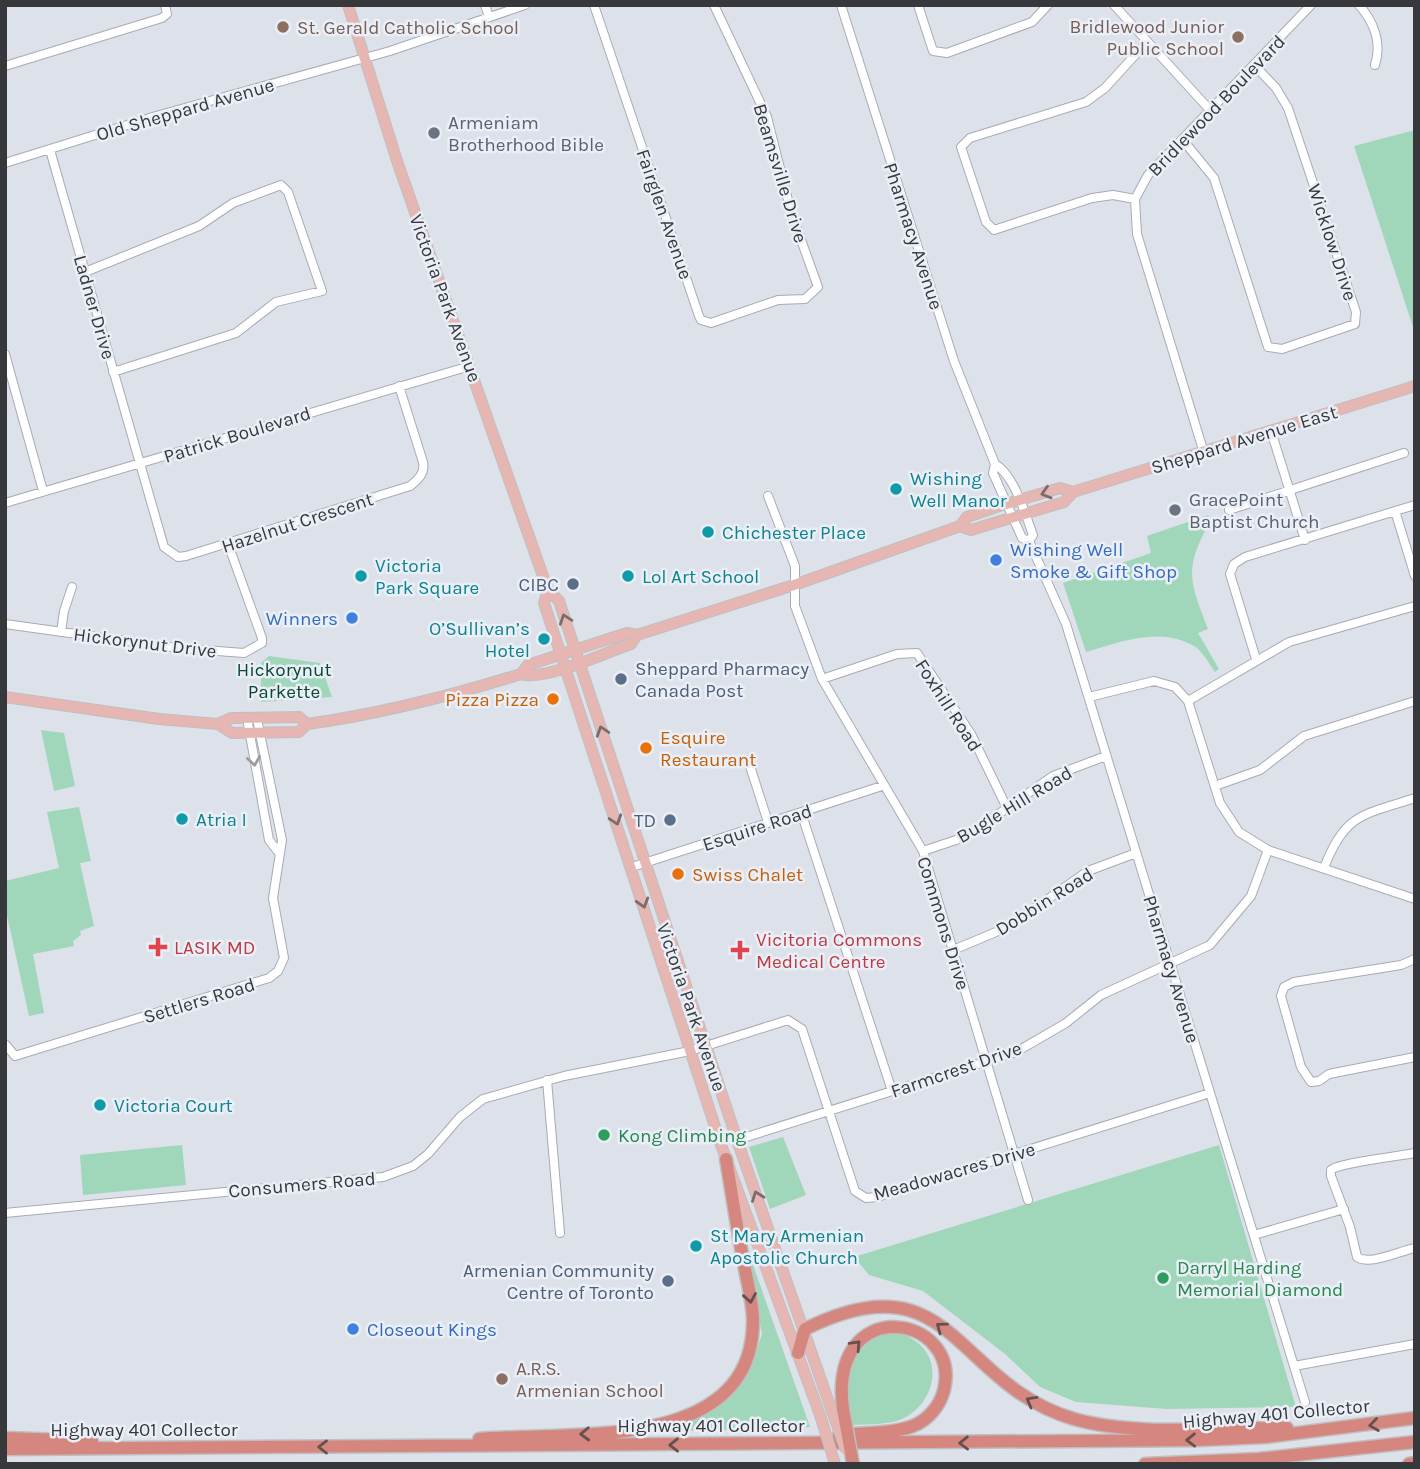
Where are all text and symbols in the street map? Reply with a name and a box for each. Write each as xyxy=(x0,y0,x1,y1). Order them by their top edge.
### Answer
place label: Bridlewood Junior Public School xyxy=(1069,16,1224,60)
place label: St. Gerald Catholic School xyxy=(297,17,519,39)
marker: St. Gerald Catholic School xyxy=(275,19,291,35)
marker: Bridlewood Junior Public School xyxy=(1230,29,1246,45)
street label: Bridlewood Boulevard xyxy=(1144,30,1290,181)
street label: Old Sheppard Avenue xyxy=(94,74,277,146)
street label: Beamsville Drive xyxy=(748,101,812,245)
place label: Armeniam Brotherhood Bible xyxy=(448,112,604,156)
marker: Armeniam Brotherhood Bible xyxy=(426,125,442,141)
street label: Fairglen Avenue xyxy=(631,146,697,282)
street label: Pharmacy Avenue xyxy=(879,160,947,313)
street label: Wicklow Drive xyxy=(1303,181,1361,303)
street label: Victoria Park Avenue xyxy=(404,212,486,385)
street label: Ladner Drive xyxy=(69,253,119,362)
street label: Sheppard Avenue East xyxy=(1149,401,1340,479)
street label: Patrick Boulevard xyxy=(161,402,313,468)
place label: Wishing Well Manor xyxy=(910,468,1007,512)
marker: Wishing Well Manor xyxy=(888,481,904,497)
one-way arrow xyxy=(1040,485,1053,499)
street label: Hazelnut Crescent xyxy=(219,488,376,558)
place label: GracePoint Baptist Church xyxy=(1189,489,1320,533)
marker: GracePoint Baptist Church xyxy=(1167,502,1183,518)
place label: Chichester Place xyxy=(722,522,866,544)
marker: Chichester Place xyxy=(700,524,716,540)
place label: Wishing Well Smoke & Gift Shop xyxy=(1010,539,1177,583)
marker: Wishing Well Smoke & Gift Shop xyxy=(988,552,1004,568)
place label: Victoria Park Square xyxy=(375,555,479,599)
place label: Lol Art School xyxy=(642,566,759,588)
marker: Victoria Park Square xyxy=(353,568,369,584)
marker: Lol Art School xyxy=(620,568,636,584)
place label: CIBC xyxy=(519,574,559,596)
marker: CIBC xyxy=(565,576,581,592)
place label: Winners xyxy=(266,608,338,630)
marker: Winners xyxy=(344,610,360,626)
one-way arrow xyxy=(559,613,573,625)
place label: O’Sullivan’s Hotel xyxy=(429,618,530,662)
street label: Hickorynut Drive xyxy=(72,623,218,663)
marker: O’Sullivan’s Hotel xyxy=(536,631,552,647)
street label: Foxhill Road xyxy=(910,655,986,756)
place label: Sheppard Pharmacy Canada Post xyxy=(635,658,809,702)
park label: Hickorynut Parkette xyxy=(236,659,332,703)
marker: Sheppard Pharmacy Canada Post xyxy=(613,671,629,687)
place label: Pizza Pizza xyxy=(445,689,539,711)
marker: Pizza Pizza xyxy=(545,691,561,707)
one-way arrow xyxy=(596,725,610,737)
place label: Esquire Restaurant xyxy=(660,727,756,771)
marker: Esquire Restaurant xyxy=(638,740,654,756)
one-way arrow xyxy=(247,755,262,767)
street label: Bugle Hill Road xyxy=(953,762,1076,848)
street label: Esquire Road xyxy=(700,800,815,856)
place label: Atria I xyxy=(196,809,247,831)
place label: TD xyxy=(634,810,656,832)
marker: Atria I xyxy=(174,811,190,827)
marker: TD xyxy=(662,812,678,828)
one-way arrow xyxy=(608,813,622,825)
street label: Commons Drive xyxy=(912,854,974,993)
street label: Dobbin Road xyxy=(992,863,1097,941)
place label: Swiss Chalet xyxy=(692,864,803,886)
marker: Swiss Chalet xyxy=(670,866,686,882)
street label: Pharmacy Avenue xyxy=(1138,893,1204,1046)
one-way arrow xyxy=(634,897,649,909)
street label: Victoria Park Avenue xyxy=(652,920,730,1094)
place label: Vicitoria Commons Medical Centre xyxy=(756,929,922,973)
marker: LASIK MD xyxy=(148,937,168,957)
place label: LASIK MD xyxy=(174,937,255,959)
marker: Vicitoria Commons Medical Centre xyxy=(730,940,750,960)
street label: Settlers Road xyxy=(141,974,258,1028)
street label: Farmcrest Drive xyxy=(888,1037,1025,1103)
place label: Victoria Court xyxy=(114,1095,233,1117)
marker: Victoria Court xyxy=(92,1097,108,1113)
place label: Kong Climbing xyxy=(618,1125,746,1147)
marker: Kong Climbing xyxy=(596,1127,612,1143)
street label: Meadowacres Drive xyxy=(871,1138,1038,1206)
street label: Consumers Road xyxy=(228,1168,377,1202)
one-way arrow xyxy=(751,1190,765,1202)
place label: St Mary Armenian Apostolic Church xyxy=(710,1225,864,1269)
marker: St Mary Armenian Apostolic Church xyxy=(688,1238,704,1254)
place label: Darryl Harding Memorial Diamond xyxy=(1177,1257,1343,1301)
place label: Armenian Community Centre of Toronto xyxy=(463,1260,654,1304)
marker: Darryl Harding Memorial Diamond xyxy=(1155,1270,1171,1286)
marker: Armenian Community Centre of Toronto xyxy=(660,1273,676,1289)
one-way arrow xyxy=(742,1292,757,1304)
place label: Closeout Kings xyxy=(367,1319,497,1341)
marker: Closeout Kings xyxy=(345,1321,361,1337)
one-way arrow xyxy=(936,1322,949,1335)
one-way arrow xyxy=(848,1340,861,1353)
place label: A.R.S. Armenian School xyxy=(516,1358,664,1402)
marker: A.R.S. Armenian School xyxy=(494,1371,510,1387)
street label: Highway 401 Collector xyxy=(1182,1395,1371,1433)
one-way arrow xyxy=(1026,1396,1038,1409)
street label: Highway 401 Collector xyxy=(617,1415,805,1437)
one-way arrow xyxy=(1368,1417,1380,1432)
street label: Highway 401 Collector xyxy=(50,1419,238,1441)
one-way arrow xyxy=(579,1426,590,1441)
one-way arrow xyxy=(1186,1433,1197,1448)
one-way arrow xyxy=(958,1435,969,1451)
one-way arrow xyxy=(669,1437,679,1453)
one-way arrow xyxy=(317,1439,328,1455)

